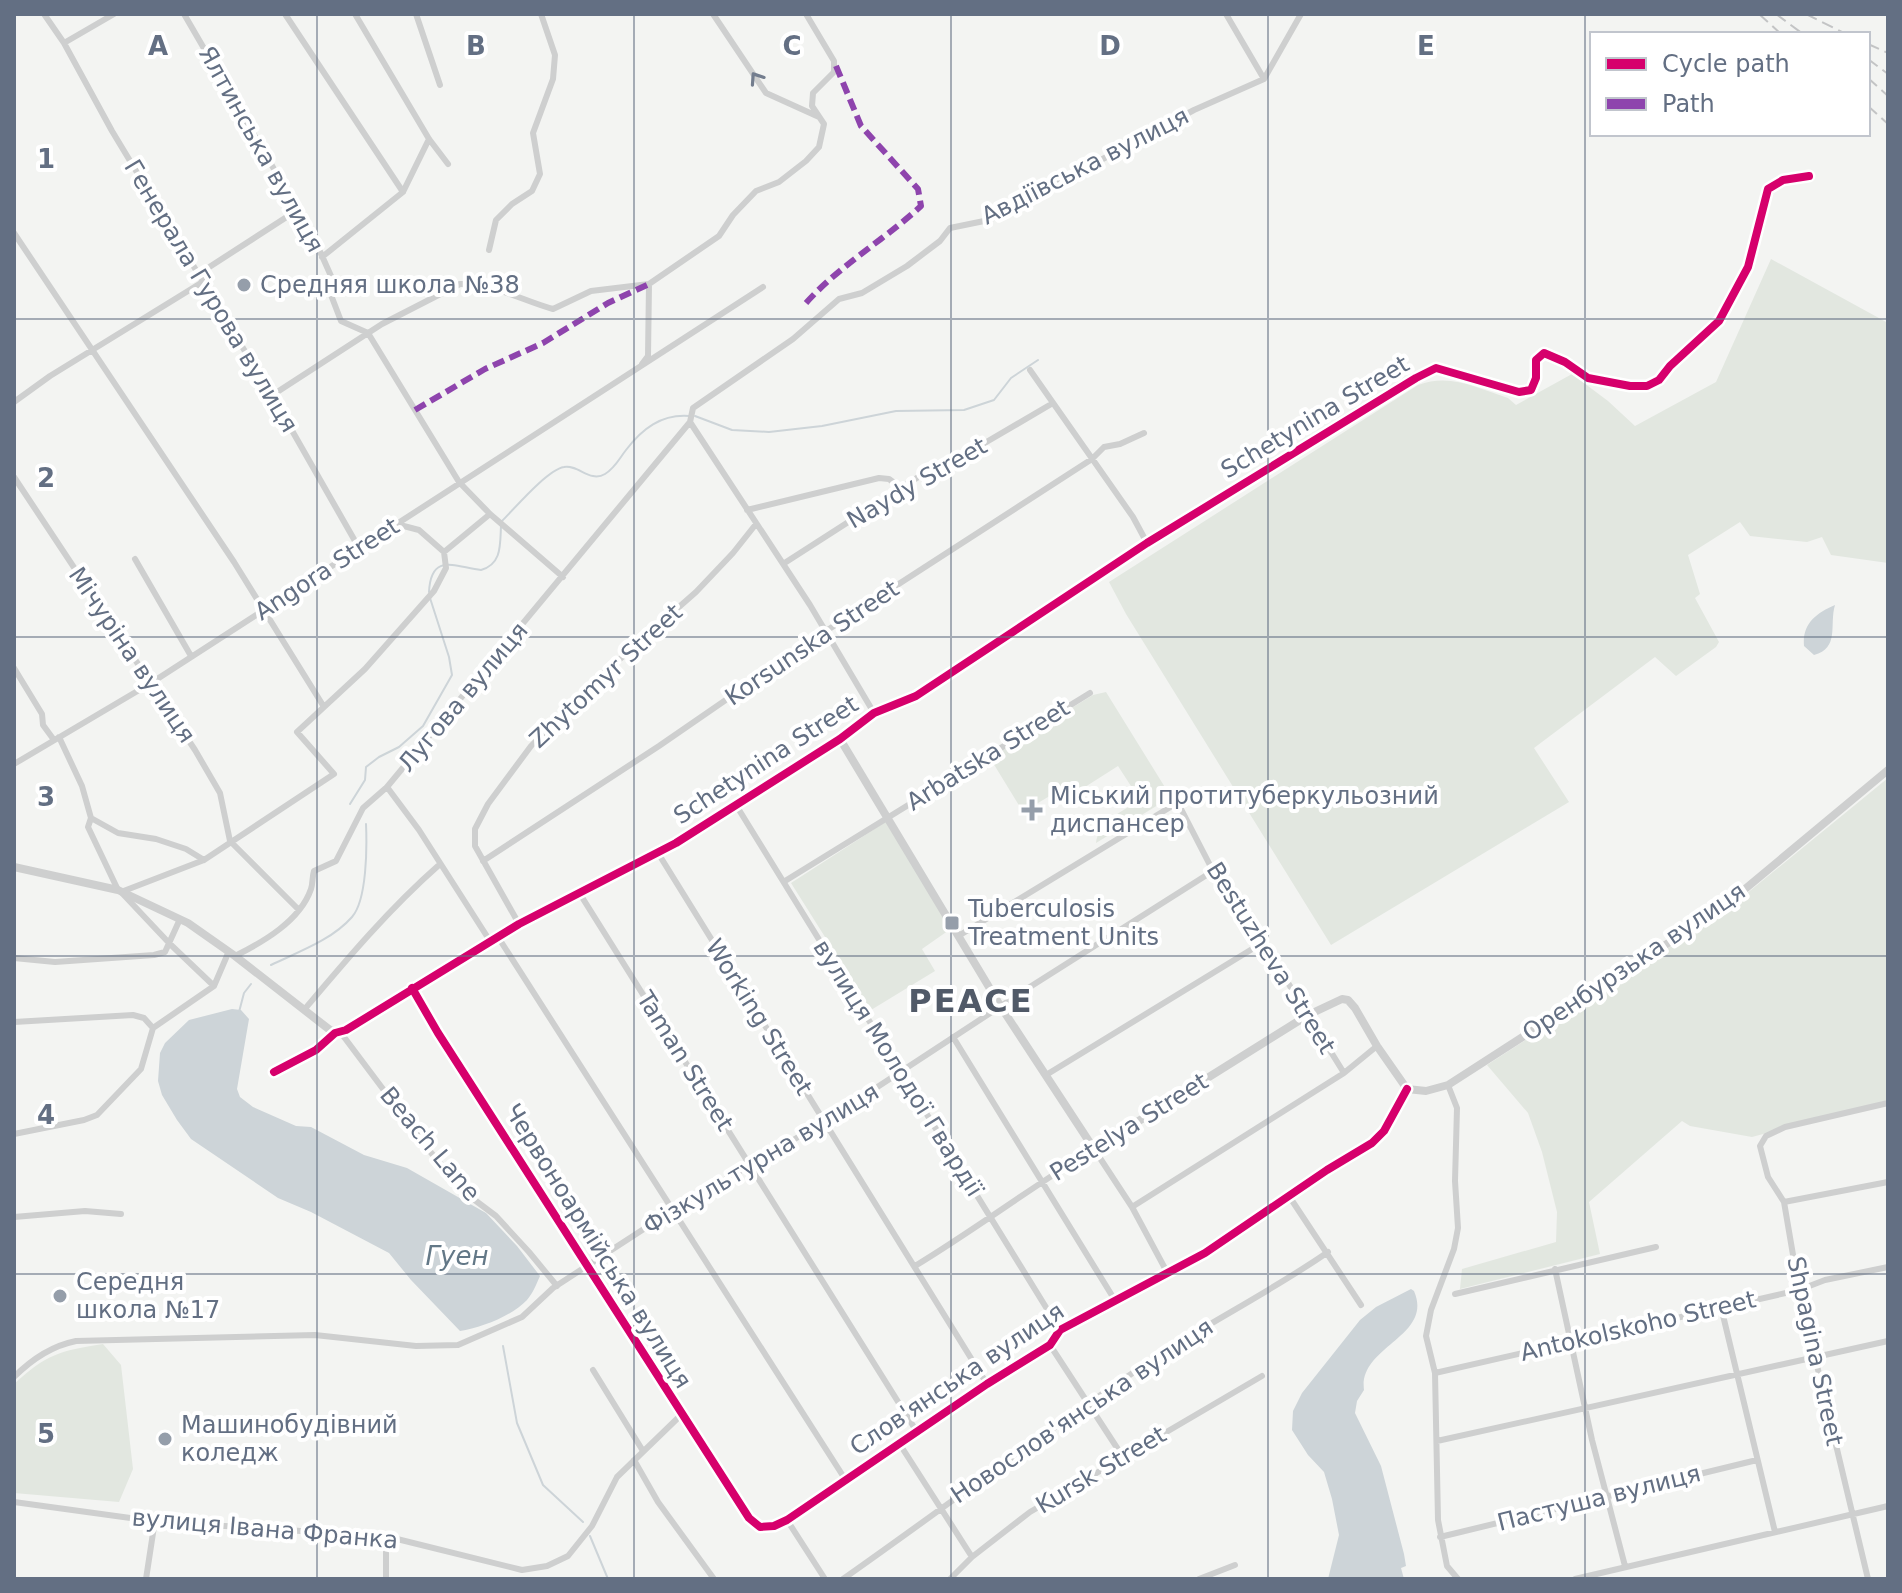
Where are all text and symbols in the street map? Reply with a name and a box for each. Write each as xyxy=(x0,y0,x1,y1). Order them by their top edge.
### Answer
text: A xyxy=(148,31,168,61)
text: B xyxy=(466,31,486,61)
text: C xyxy=(782,31,802,61)
text: D xyxy=(1099,31,1121,61)
text: E xyxy=(1417,31,1435,61)
legend xyxy=(1590,32,1870,136)
street label: Ялтинська вулиця xyxy=(193,41,329,257)
text: Cycle path xyxy=(1662,50,1790,78)
one-way arrow xyxy=(750,72,765,86)
text: Path xyxy=(1662,90,1715,118)
street label: Авдіївська вулиця xyxy=(977,102,1193,230)
text: 1 xyxy=(37,144,55,174)
street label: Генерала Гурова вулиця xyxy=(118,155,304,437)
place label: Средняя школа №38 xyxy=(260,271,520,299)
marker: Средняя школа №38 xyxy=(235,276,253,294)
street label: Schetynina Street xyxy=(1216,350,1414,484)
street label: Naydy Street xyxy=(842,432,992,534)
text: 2 xyxy=(37,463,55,493)
street label: Angora Street xyxy=(249,512,405,626)
street label: Мічуріна вулиця xyxy=(63,562,201,748)
street label: Korsunska Street xyxy=(720,575,904,711)
street label: Zhytomyr Street xyxy=(524,598,688,754)
street label: Лугова вулиця xyxy=(392,617,534,777)
street label: Schetynina Street xyxy=(668,690,864,830)
street label: Arbatska Street xyxy=(901,694,1075,816)
text: 3 xyxy=(37,782,55,812)
place label: Міський протитуберкульозний диспансер xyxy=(1050,782,1439,838)
marker: Міський протитуберкульозний диспансер xyxy=(1021,799,1043,821)
street label: Bestuzheva Street xyxy=(1201,857,1341,1059)
street label: Оренбурзька вулиця xyxy=(1517,877,1751,1047)
place label: Tuberculosis Treatment Units xyxy=(967,895,1159,951)
marker: Tuberculosis Treatment Units xyxy=(943,914,961,932)
street label: Working Street xyxy=(700,934,818,1100)
street label: вулиця Молодої Гвардії xyxy=(807,935,989,1202)
district label: PEACE xyxy=(908,982,1034,1020)
street label: Taman Street xyxy=(630,985,739,1136)
street label: Pestelya Street xyxy=(1045,1067,1213,1187)
street label: Фізкультурна вулиця xyxy=(638,1078,884,1240)
street label: Beach Lane xyxy=(374,1081,486,1207)
street label: Червоноармійська вулиця xyxy=(499,1099,697,1393)
text: 4 xyxy=(37,1100,55,1130)
water label: Гуен xyxy=(426,1241,488,1271)
street label: Shpagina Street xyxy=(1781,1254,1849,1448)
place label: Середня школа №17 xyxy=(76,1268,220,1324)
street label: Antokolskoho Street xyxy=(1518,1285,1758,1367)
marker: Середня школа №17 xyxy=(51,1287,69,1305)
street label: Слов'янська вулиця xyxy=(845,1297,1069,1461)
street label: Новослов'янська вулиця xyxy=(946,1313,1218,1509)
place label: Машинобудівний коледж xyxy=(181,1411,398,1467)
text: 5 xyxy=(37,1419,55,1449)
street label: Kursk Street xyxy=(1031,1420,1171,1520)
marker: Машинобудівний коледж xyxy=(156,1430,174,1448)
street label: Пастуша вулиця xyxy=(1494,1459,1704,1537)
street label: вулиця Івана Франка xyxy=(131,1503,399,1555)

